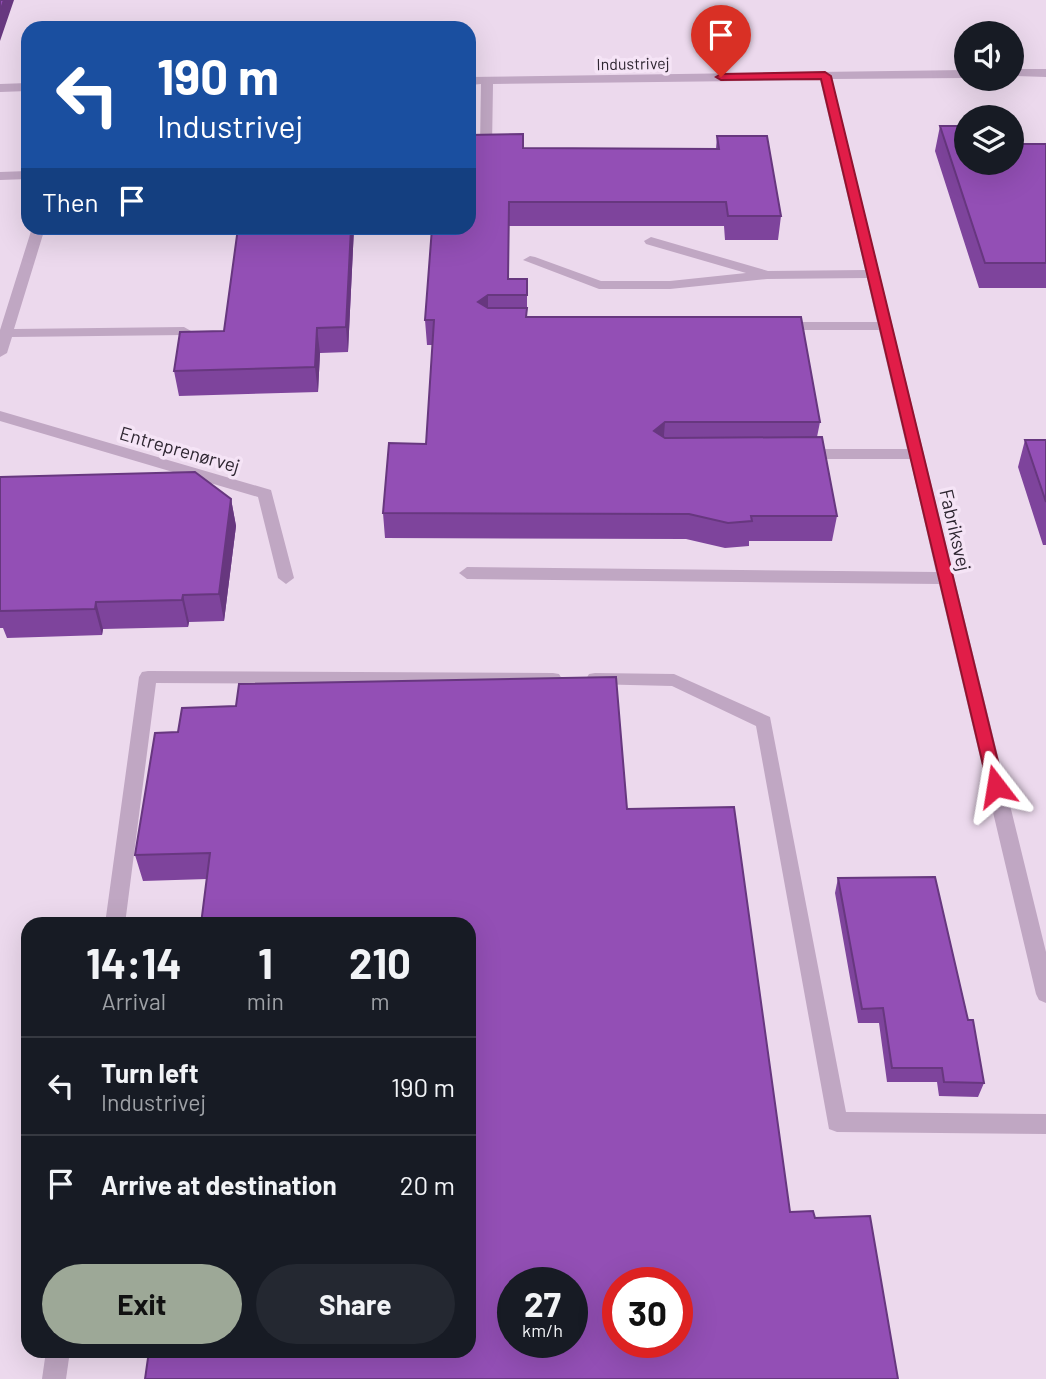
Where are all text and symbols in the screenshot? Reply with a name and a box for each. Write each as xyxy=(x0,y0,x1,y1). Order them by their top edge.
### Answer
pin xyxy=(691,5,751,77)
icon: arrive xyxy=(702,16,740,54)
map controls xyxy=(954,21,1024,175)
button: sound xyxy=(954,21,1024,91)
text: 190 m xyxy=(157,46,279,105)
icon: left xyxy=(42,49,133,140)
street label: Industrivej xyxy=(596,53,670,73)
button: layers xyxy=(954,105,1024,175)
text: Industrivej xyxy=(157,106,303,144)
icon: arrive xyxy=(113,182,151,220)
text: Then xyxy=(42,186,99,217)
street label: Entreprenørvej xyxy=(117,421,243,477)
street label: Fabriksvej xyxy=(935,487,977,573)
position arrow xyxy=(959,749,1033,823)
text: 14:14 xyxy=(86,937,182,987)
text: 1 xyxy=(258,937,273,987)
text: 210 xyxy=(349,937,411,987)
text: Arrival xyxy=(102,987,166,1015)
text: min xyxy=(247,987,284,1015)
text: m xyxy=(370,987,390,1015)
text: Turn left xyxy=(101,1057,199,1088)
icon: left xyxy=(42,1067,80,1105)
text: 190 m xyxy=(391,1071,455,1102)
text: Industrivej xyxy=(101,1088,206,1116)
icon: arrive xyxy=(42,1165,80,1203)
text: Arrive at destination xyxy=(101,1169,337,1200)
text: 20 m xyxy=(400,1169,455,1200)
button: Exit xyxy=(42,1264,242,1344)
button: Share xyxy=(256,1264,455,1344)
speed limit sign: 30 xyxy=(602,1267,693,1358)
text: 27 xyxy=(524,1282,561,1324)
text: km/h xyxy=(522,1319,563,1341)

